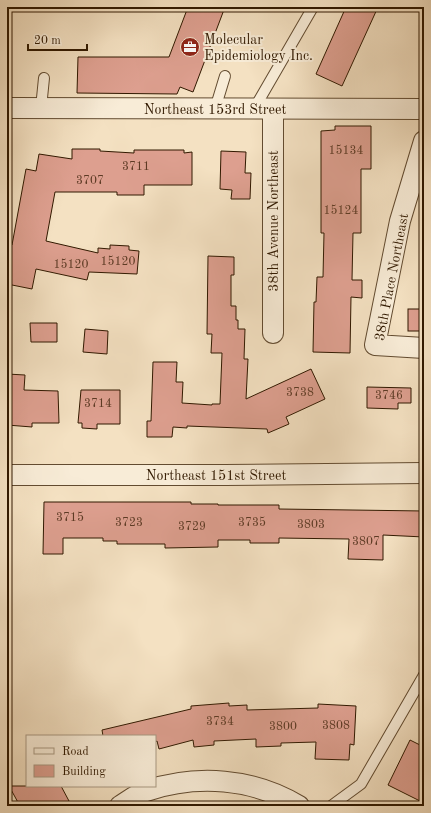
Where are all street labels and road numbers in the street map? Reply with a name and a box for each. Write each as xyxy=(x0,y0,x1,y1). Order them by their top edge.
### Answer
street label: Northeast 153rd Street xyxy=(144,103,286,117)
street label: 38th Avenue Northeast xyxy=(267,150,281,292)
street label: 38th Place Northeast xyxy=(373,212,411,342)
street label: Northeast 151st Street xyxy=(146,469,286,483)

